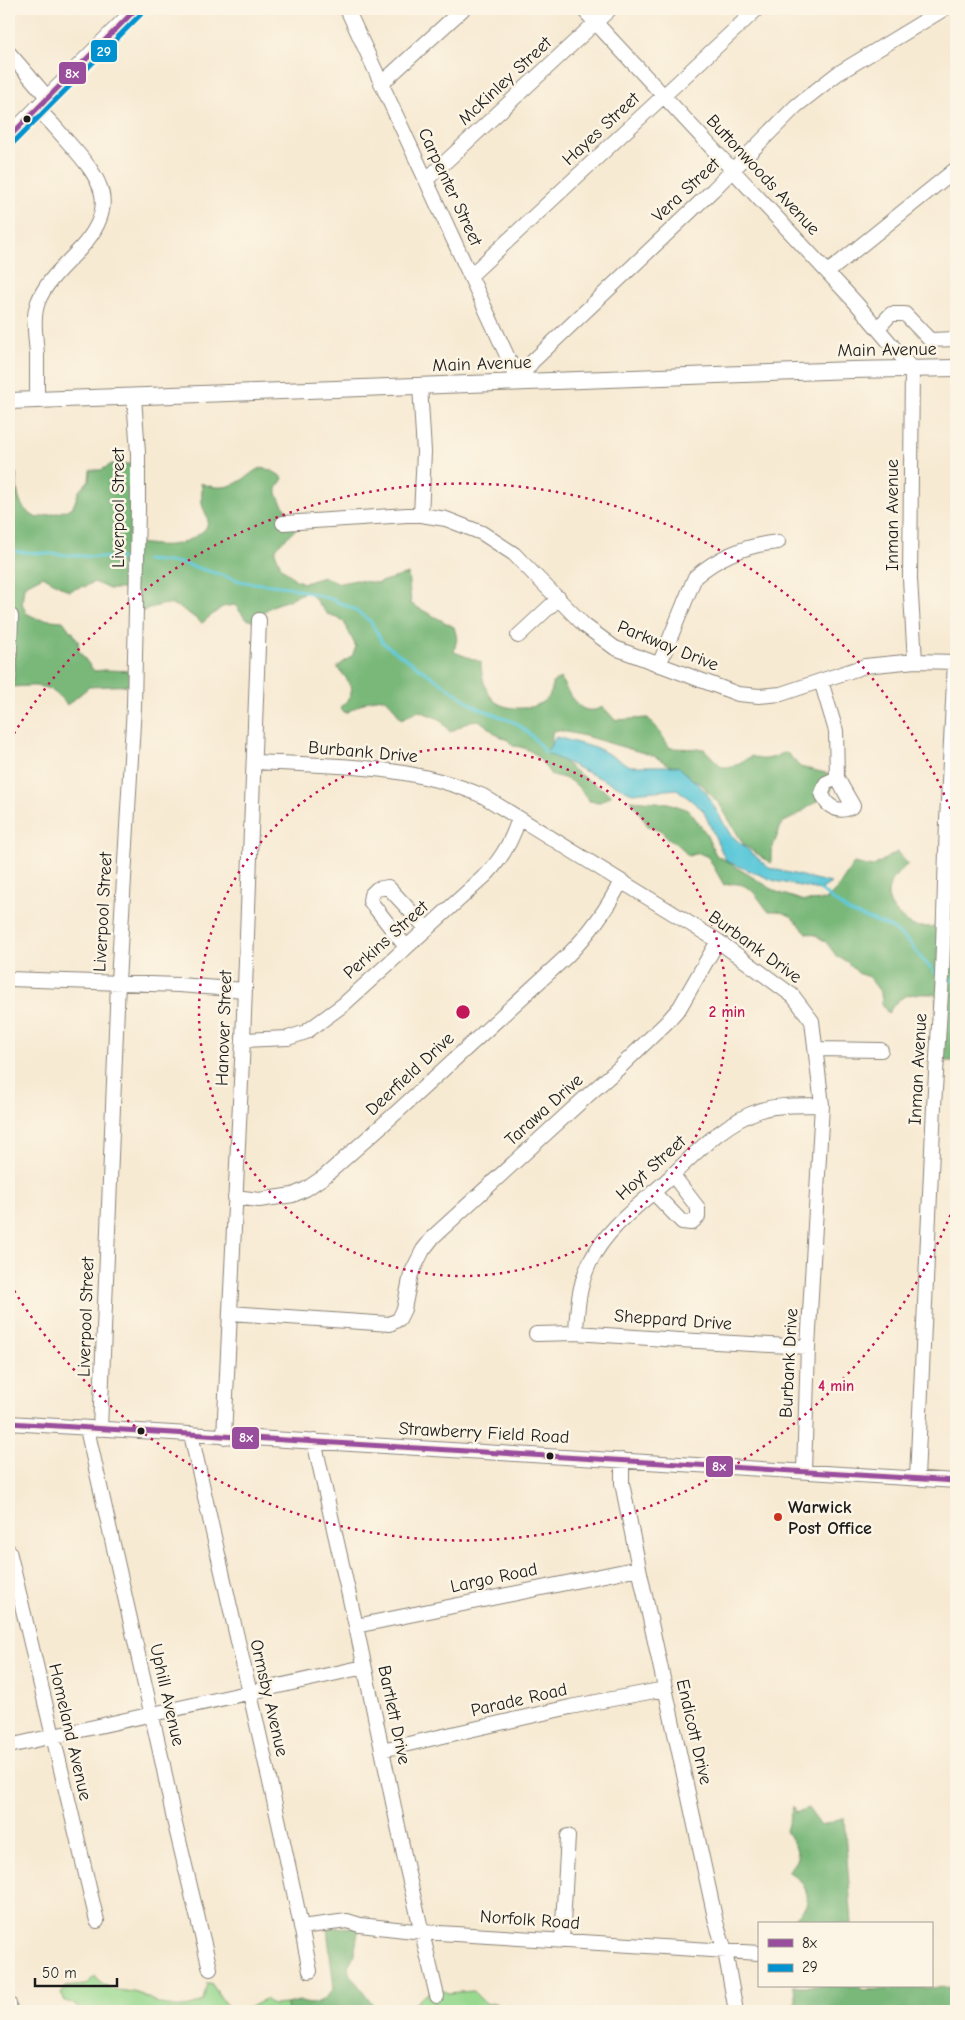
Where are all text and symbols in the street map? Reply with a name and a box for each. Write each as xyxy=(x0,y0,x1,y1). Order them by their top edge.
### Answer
street label: McKinley Street xyxy=(454,32,557,130)
line badge: 29 xyxy=(90,39,118,63)
text: 29 xyxy=(97,43,111,60)
line badge: 8x xyxy=(58,61,87,85)
text: 8x xyxy=(65,65,79,82)
street label: Hayes Street xyxy=(558,87,644,170)
street label: Buttonwoods Avenue xyxy=(702,110,824,240)
unlabelled marker xyxy=(22,114,32,124)
street label: Carpenter Street xyxy=(413,125,487,250)
street label: Vera Street xyxy=(648,153,725,227)
street label: Main Avenue xyxy=(837,339,937,361)
street label: Main Avenue xyxy=(432,352,532,376)
street label: Liverpool Street xyxy=(108,447,129,568)
street label: Inman Avenue xyxy=(882,459,903,571)
street label: Parkway Drive xyxy=(614,616,722,676)
street label: Burbank Drive xyxy=(307,737,419,767)
street label: Liverpool Street xyxy=(89,851,117,972)
street label: Perkins Street xyxy=(339,896,433,984)
street label: Burbank Drive xyxy=(704,906,806,988)
street label: Hanover Street xyxy=(211,969,237,1086)
centre of rings xyxy=(454,1003,472,1021)
text: 2 min xyxy=(709,1003,745,1021)
street label: Inman Avenue xyxy=(905,1013,931,1125)
street label: Deerfield Drive xyxy=(362,1028,458,1120)
street label: Tarawa Drive xyxy=(501,1070,587,1150)
street label: Hoyt Street xyxy=(612,1131,691,1205)
street label: Liverpool Street xyxy=(73,1256,99,1377)
street label: Sheppard Drive xyxy=(613,1305,733,1335)
street label: Burbank Drive xyxy=(776,1308,802,1418)
text: 4 min xyxy=(818,1377,854,1395)
street label: Strawberry Field Road xyxy=(398,1418,570,1448)
unlabelled marker xyxy=(136,1426,146,1436)
line badge: 8x xyxy=(231,1426,260,1450)
text: 8x xyxy=(239,1429,253,1446)
unlabelled marker xyxy=(545,1451,555,1461)
line badge: 8x xyxy=(705,1455,734,1478)
text: 8x xyxy=(712,1458,726,1475)
place label: Warwick Post Office xyxy=(788,1497,872,1539)
marker: Warwick Post Office xyxy=(772,1511,784,1523)
street label: Largo Road xyxy=(449,1559,539,1597)
street label: Ormsby Avenue xyxy=(245,1637,293,1759)
street label: Uphill Avenue xyxy=(145,1642,189,1748)
street label: Homeland Avenue xyxy=(44,1661,96,1803)
street label: Bartlett Drive xyxy=(373,1664,415,1766)
street label: Endicott Drive xyxy=(672,1677,716,1787)
street label: Parade Road xyxy=(469,1679,569,1721)
street label: Norfolk Road xyxy=(479,1906,581,1934)
legend xyxy=(758,1922,932,1988)
text: 8x xyxy=(802,1934,818,1952)
scale bar xyxy=(35,1955,118,1987)
text: 29 xyxy=(802,1958,818,1976)
text: 50 m xyxy=(42,1964,77,1982)

